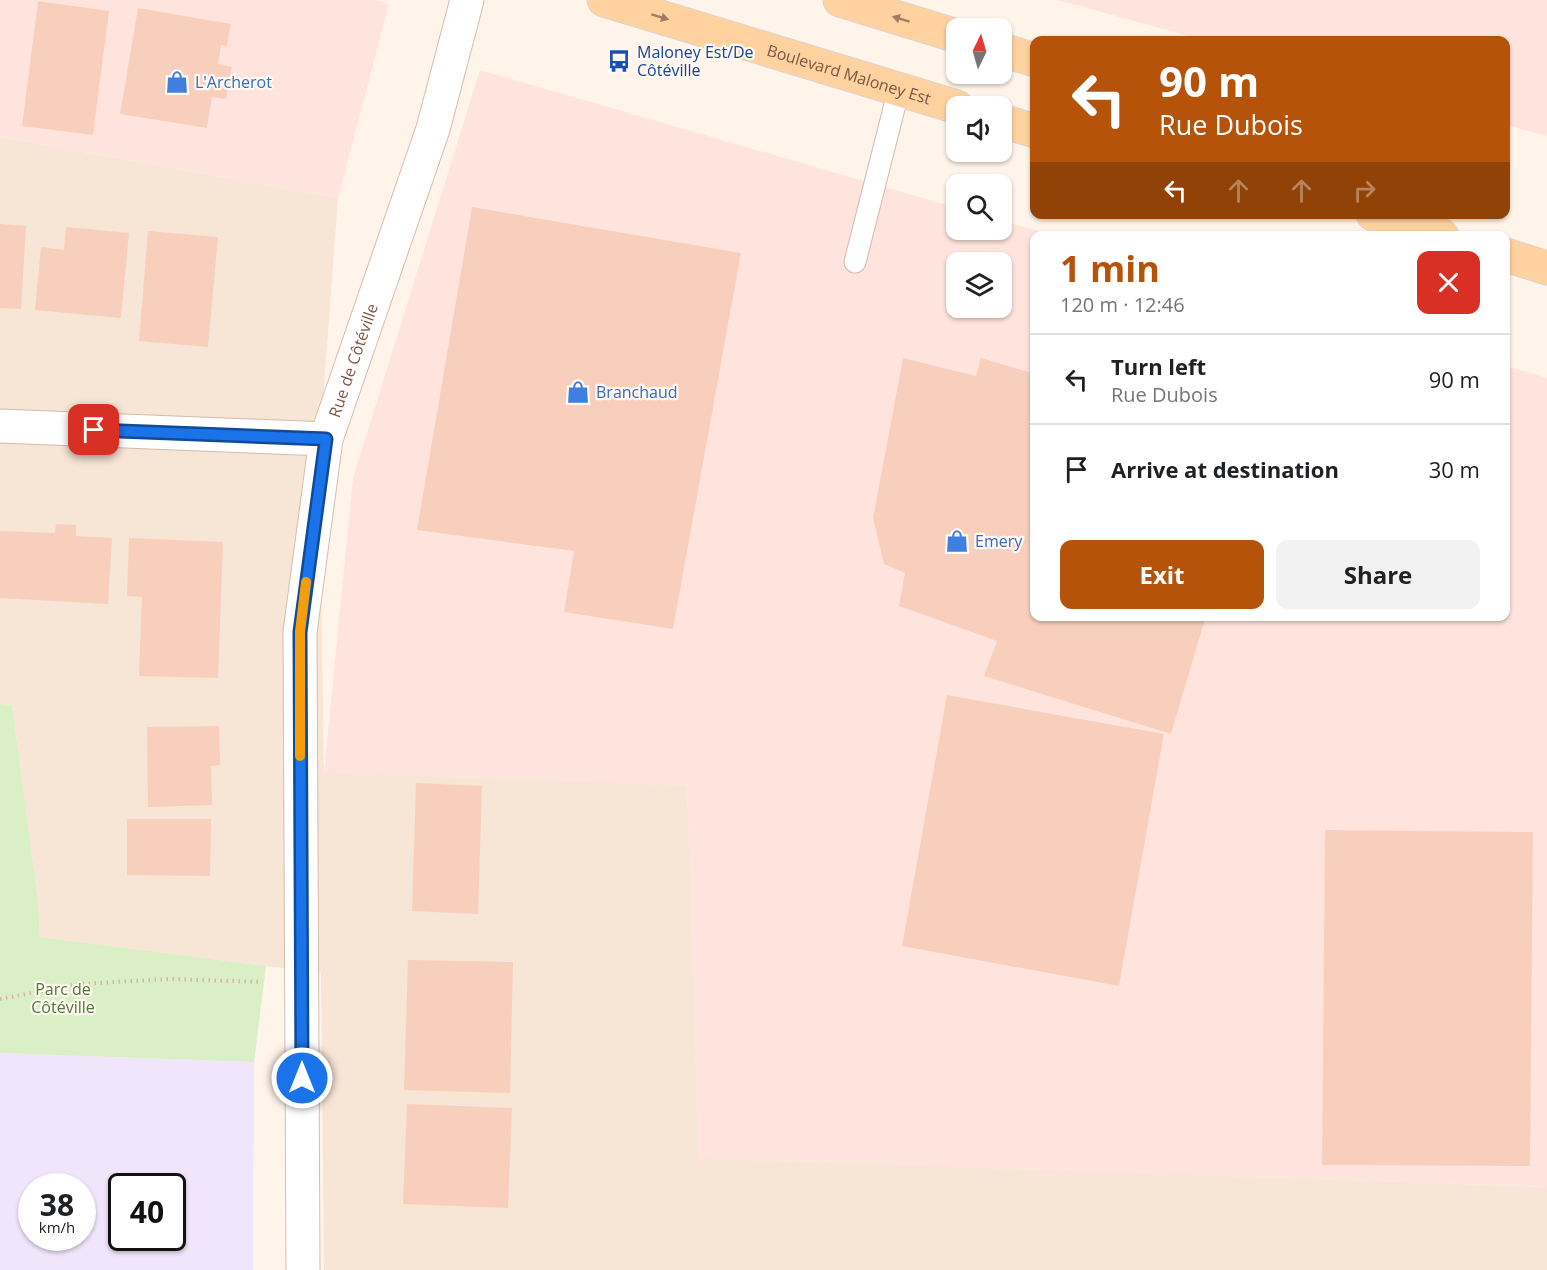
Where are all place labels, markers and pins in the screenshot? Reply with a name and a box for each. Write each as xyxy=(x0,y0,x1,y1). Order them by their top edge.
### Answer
place label: Maloney Est/De Côtéville xyxy=(637,41,754,81)
bus stop icon: Maloney Est/De Côtéville xyxy=(606,48,632,74)
shop icon: L'Archerot xyxy=(164,69,190,95)
place label: L'Archerot xyxy=(195,71,272,93)
shop icon: Branchaud xyxy=(565,379,591,405)
place label: Branchaud xyxy=(596,381,678,403)
pin xyxy=(68,404,119,455)
shop icon: Emery xyxy=(944,528,970,554)
place label: Emery xyxy=(975,530,1023,552)

